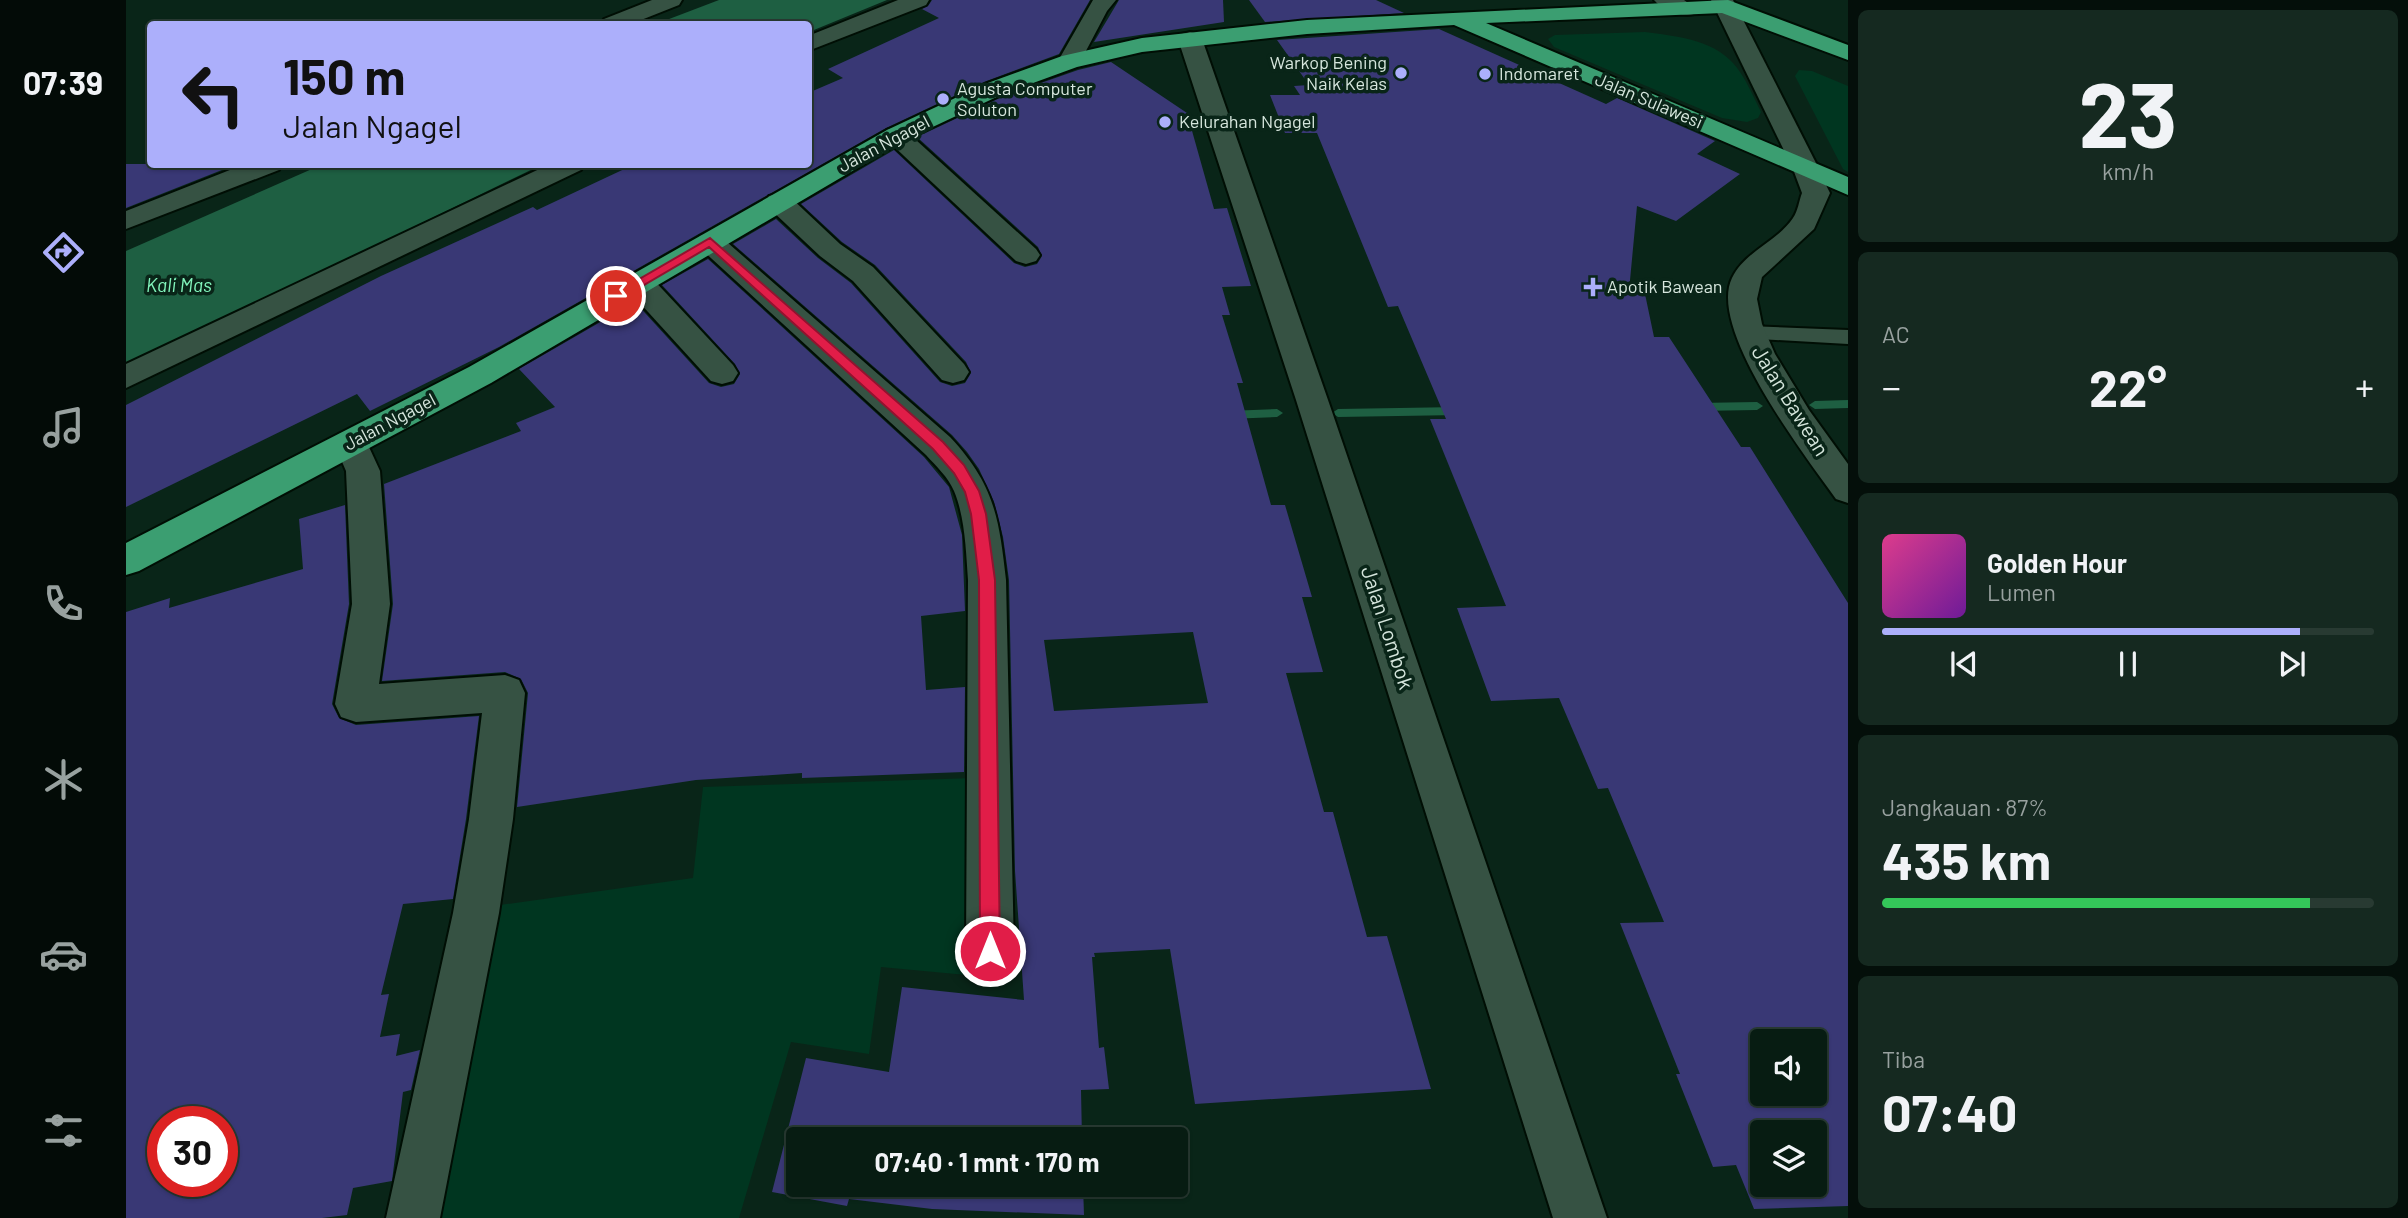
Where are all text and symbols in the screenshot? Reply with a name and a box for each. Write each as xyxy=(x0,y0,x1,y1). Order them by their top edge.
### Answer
text: 150 m xyxy=(283,46,405,105)
icon: left xyxy=(168,49,259,140)
place label: Warkop Bening Naik Kelas xyxy=(1270,51,1387,94)
text: 23 xyxy=(2079,57,2177,166)
place label: Indomaret xyxy=(1499,62,1579,84)
text: 07:39 xyxy=(23,63,103,101)
marker: Warkop Bening Naik Kelas xyxy=(1393,65,1409,81)
marker: Indomaret xyxy=(1477,66,1493,82)
street label: Jalan Sulawesi xyxy=(1592,67,1707,133)
place label: Agusta Computer Soluton xyxy=(957,77,1093,120)
marker: Agusta Computer Soluton xyxy=(935,91,951,107)
text: Jalan Ngagel xyxy=(283,106,462,144)
street label: Jalan Ngagel xyxy=(834,110,933,176)
place label: Kelurahan Ngagel xyxy=(1179,110,1315,132)
marker: Kelurahan Ngagel xyxy=(1157,114,1173,130)
text: km/h xyxy=(2102,157,2154,185)
icon: directions xyxy=(39,228,88,277)
pin xyxy=(586,266,646,326)
water label: Kali Mas xyxy=(146,273,212,296)
place label: Apotik Bawean xyxy=(1607,275,1723,297)
icon: arrive xyxy=(597,277,635,315)
marker: Apotik Bawean xyxy=(1585,279,1601,295)
text: AC xyxy=(1882,320,1910,348)
street label: Jalan Bawean xyxy=(1747,340,1835,460)
text: 22° xyxy=(2089,355,2167,417)
text: − xyxy=(1882,363,1901,409)
text: + xyxy=(2355,363,2374,409)
street label: Jalan Ngagel xyxy=(340,388,439,454)
icon: music xyxy=(39,403,88,452)
text: Golden Hour xyxy=(1987,547,2127,578)
street label: Jalan Lombok xyxy=(1357,563,1420,692)
text: Lumen xyxy=(1987,578,2056,606)
icon: phone xyxy=(39,579,88,628)
icon: previous xyxy=(1945,645,1983,683)
icon: pause xyxy=(2109,645,2147,683)
icon: next xyxy=(2273,645,2311,683)
icon: climate xyxy=(39,755,88,804)
text: Jangkauan · 87% xyxy=(1882,793,2048,821)
text: 435 km xyxy=(1882,828,2051,890)
position arrow xyxy=(953,914,1027,988)
icon: car xyxy=(39,930,88,979)
map controls xyxy=(1750,1029,1827,1197)
button: sound xyxy=(1750,1029,1827,1106)
text: Tiba xyxy=(1882,1045,1925,1073)
text: 07:40 xyxy=(1882,1080,2017,1142)
icon: filters xyxy=(39,1106,88,1155)
speed limit sign: 30 xyxy=(147,1106,238,1197)
button: layers xyxy=(1750,1120,1827,1197)
text: 07:40 · 1 mnt · 170 m xyxy=(875,1146,1099,1177)

